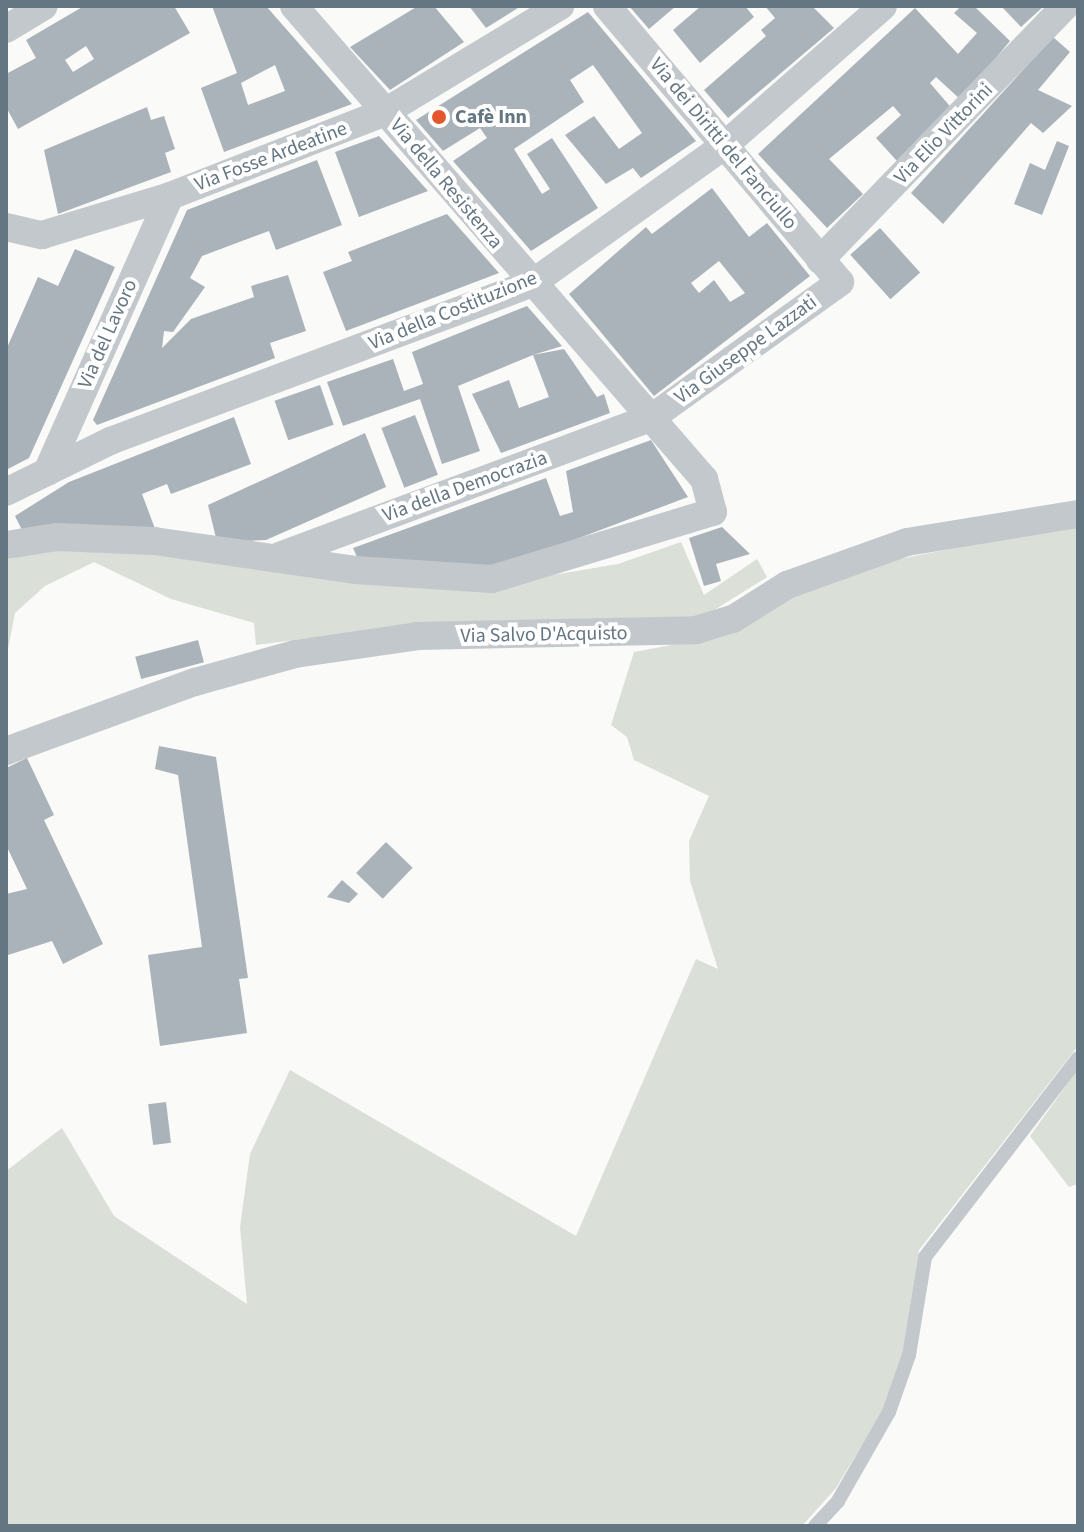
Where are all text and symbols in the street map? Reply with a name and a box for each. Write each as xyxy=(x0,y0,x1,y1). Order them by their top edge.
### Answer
street label: Via dei Diritti del Fanciullo xyxy=(644,53,802,235)
street label: Via Elio Vittorini xyxy=(890,78,998,190)
place label: Cafè Inn xyxy=(455,105,527,129)
marker: Cafè Inn xyxy=(430,108,448,126)
street label: Via della Resistenza xyxy=(385,114,507,254)
street label: Via Fosse Ardeatine xyxy=(192,117,350,197)
street label: Via della Costituzione xyxy=(365,266,541,356)
street label: Via del Lavoro xyxy=(73,276,143,392)
street label: Via Giuseppe Lazzati xyxy=(670,290,822,410)
street label: Via della Democrazia xyxy=(379,446,551,528)
street label: Via Salvo D'Acquisto xyxy=(460,622,628,648)

